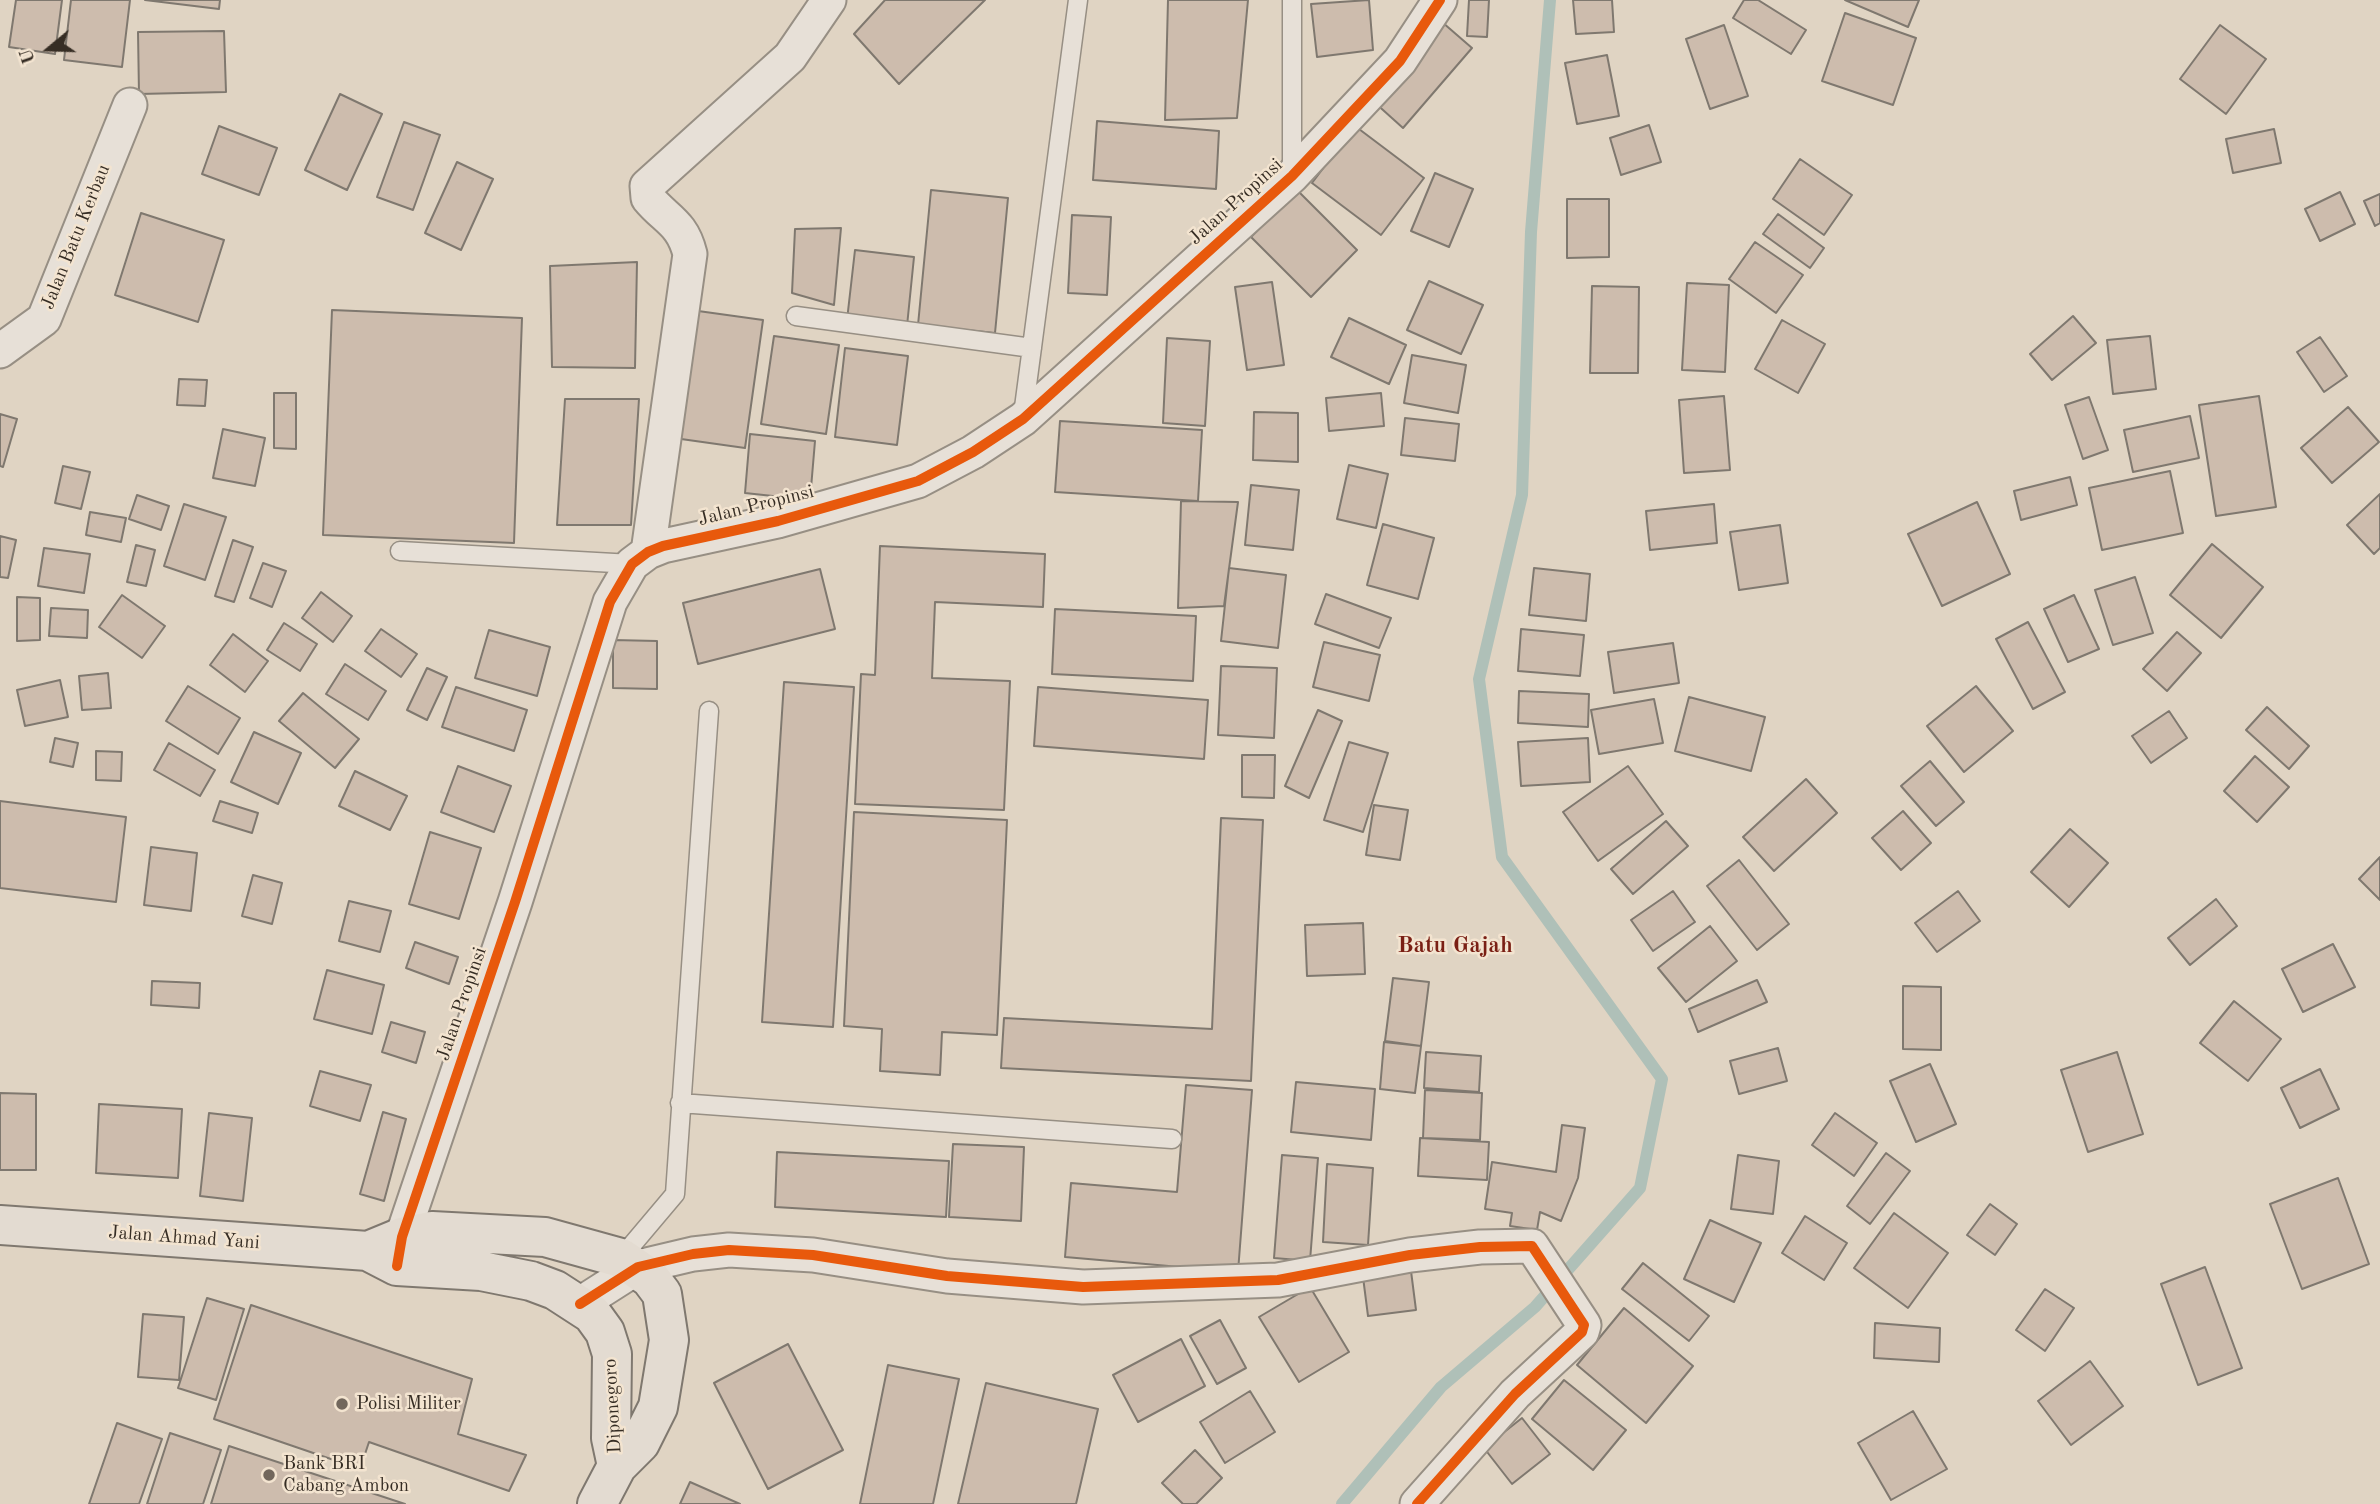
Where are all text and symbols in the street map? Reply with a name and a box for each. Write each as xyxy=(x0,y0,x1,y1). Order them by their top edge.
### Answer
north arrow xyxy=(14,14,84,84)
text: U xyxy=(17,46,40,66)
street label: Jalan Propinsi xyxy=(1184,154,1288,250)
street label: Jalan Batu Kerbau xyxy=(36,161,116,313)
street label: Jalan Propinsi xyxy=(696,481,816,531)
district label: Batu Gajah xyxy=(1397,932,1513,960)
street label: Jalan Propinsi xyxy=(432,944,492,1064)
street label: Jalan Ahmad Yani xyxy=(108,1221,260,1255)
street label: Diponegoro xyxy=(599,1358,627,1454)
place label: Polisi Militer xyxy=(356,1393,461,1415)
marker: Polisi Militer xyxy=(334,1396,350,1412)
place label: Bank BRI Cabang Ambon xyxy=(283,1453,409,1497)
marker: Bank BRI Cabang Ambon xyxy=(261,1467,277,1483)

